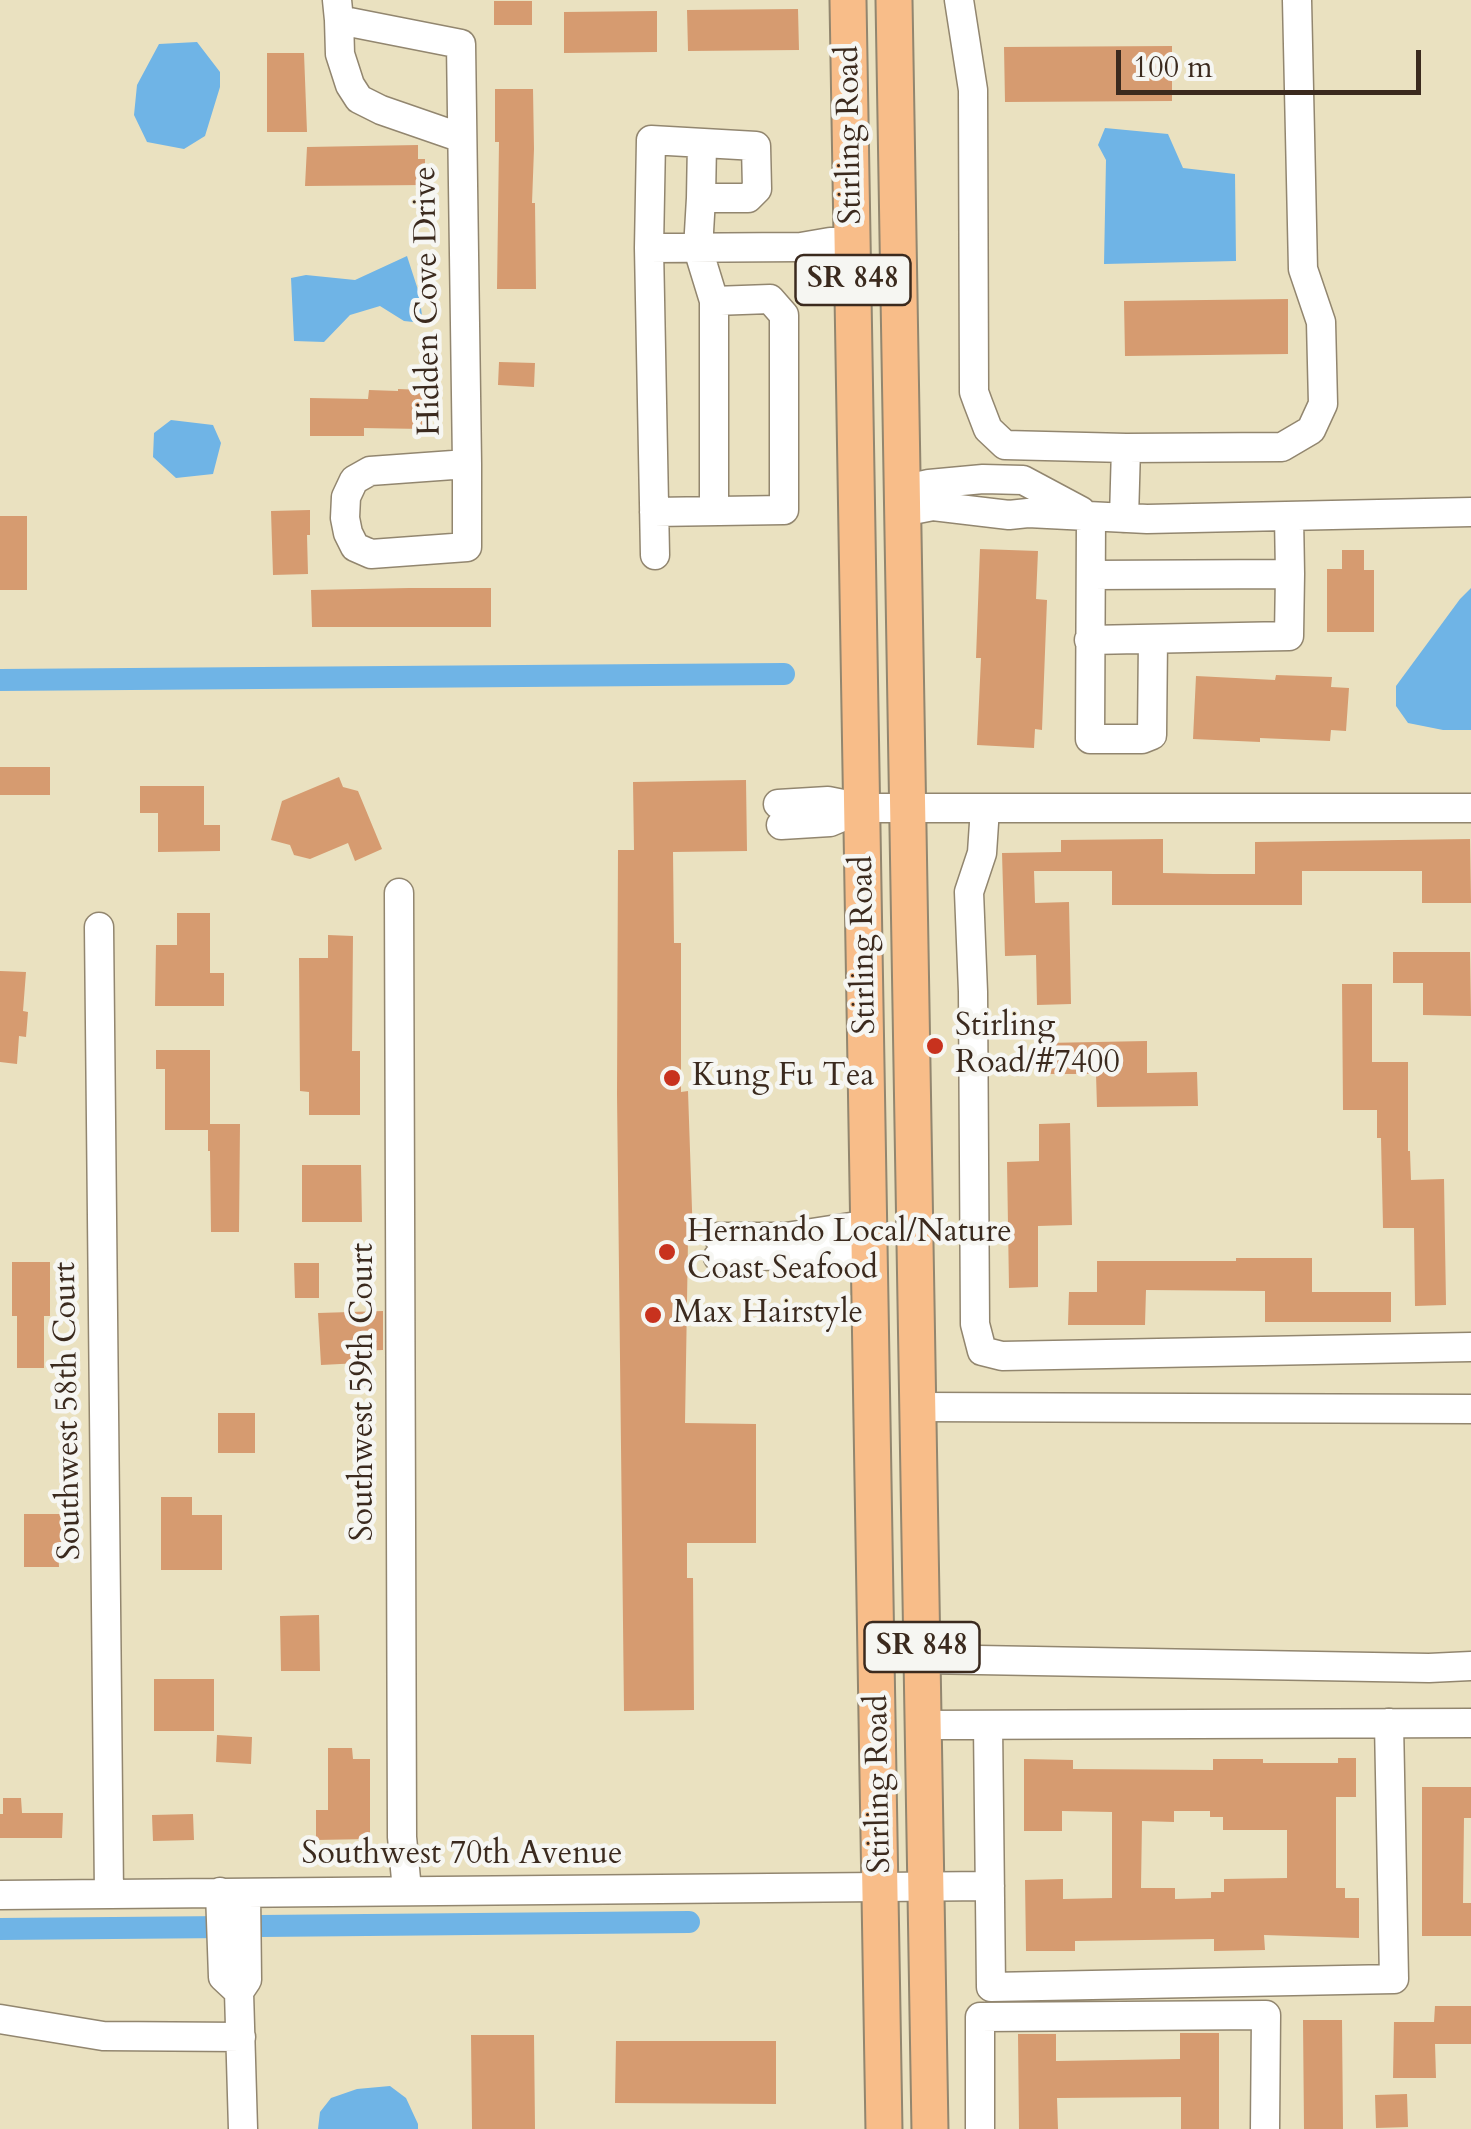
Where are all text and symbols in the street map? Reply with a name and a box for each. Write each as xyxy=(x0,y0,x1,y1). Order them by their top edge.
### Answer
scale bar xyxy=(1121,30,1426,92)
street label: Stirling Road xyxy=(830,45,872,225)
text: 100 m xyxy=(1133,47,1213,88)
street label: Hidden Cove Drive xyxy=(407,166,451,436)
road number: SR 848 xyxy=(796,255,910,305)
street label: Stirling Road xyxy=(844,855,886,1035)
place label: Stirling Road/#7400 xyxy=(955,1009,1120,1084)
marker: Stirling Road/#7400 xyxy=(924,1035,946,1057)
place label: Kung Fu Tea xyxy=(692,1059,874,1097)
marker: Kung Fu Tea xyxy=(661,1067,683,1089)
place label: Hernando Local/Nature Coast Seafood xyxy=(687,1215,1012,1290)
marker: Hernando Local/Nature Coast Seafood xyxy=(656,1241,678,1263)
street label: Southwest 59th Court xyxy=(346,1243,384,1541)
street label: Southwest 58th Court xyxy=(47,1262,91,1560)
place label: Max Hairstyle xyxy=(673,1296,863,1334)
marker: Max Hairstyle xyxy=(642,1304,664,1326)
road number: SR 848 xyxy=(864,1622,980,1672)
street label: Stirling Road xyxy=(859,1694,901,1874)
street label: Southwest 70th Avenue xyxy=(302,1837,622,1875)

